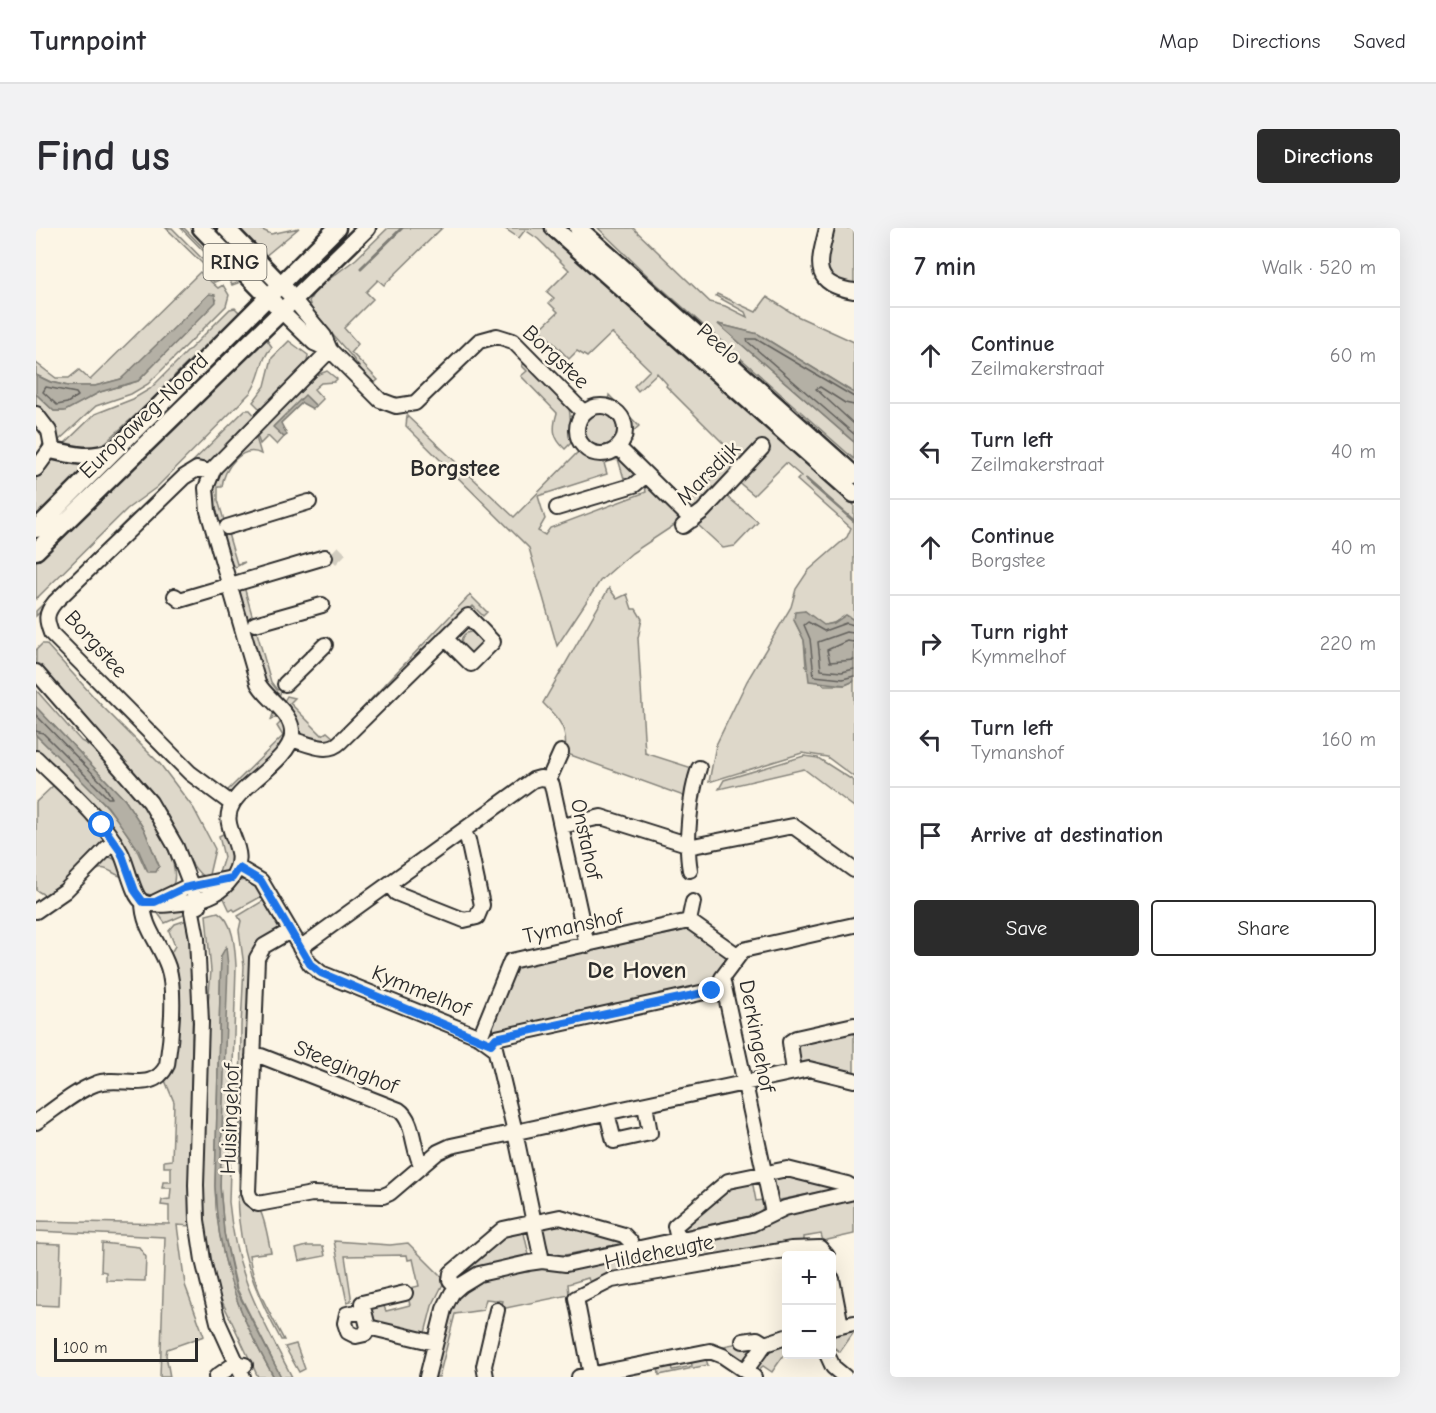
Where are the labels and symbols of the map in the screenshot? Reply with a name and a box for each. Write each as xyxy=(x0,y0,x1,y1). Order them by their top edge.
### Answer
road number: RING xyxy=(204,244,266,280)
street label: Peelo xyxy=(692,318,746,370)
street label: Borgstee xyxy=(517,320,595,394)
street label: Europaweg-Noord xyxy=(74,348,214,484)
street label: Marsdijk xyxy=(670,435,746,511)
district label: Borgstee xyxy=(410,454,500,482)
street label: Borgstee xyxy=(59,605,133,683)
street label: Onstahof xyxy=(565,796,608,884)
route start xyxy=(88,811,114,837)
street label: Tymanshof xyxy=(521,902,627,949)
district label: De Hoven xyxy=(587,956,687,984)
street label: Kymmelhof xyxy=(368,959,476,1023)
route end xyxy=(698,977,724,1003)
street label: Derkingehof xyxy=(733,978,781,1096)
street label: Steeginghof xyxy=(290,1034,403,1100)
street label: Huisingehof xyxy=(215,1061,245,1175)
street label: Hildeheugte xyxy=(602,1229,716,1275)
scale bar xyxy=(54,1335,198,1362)

